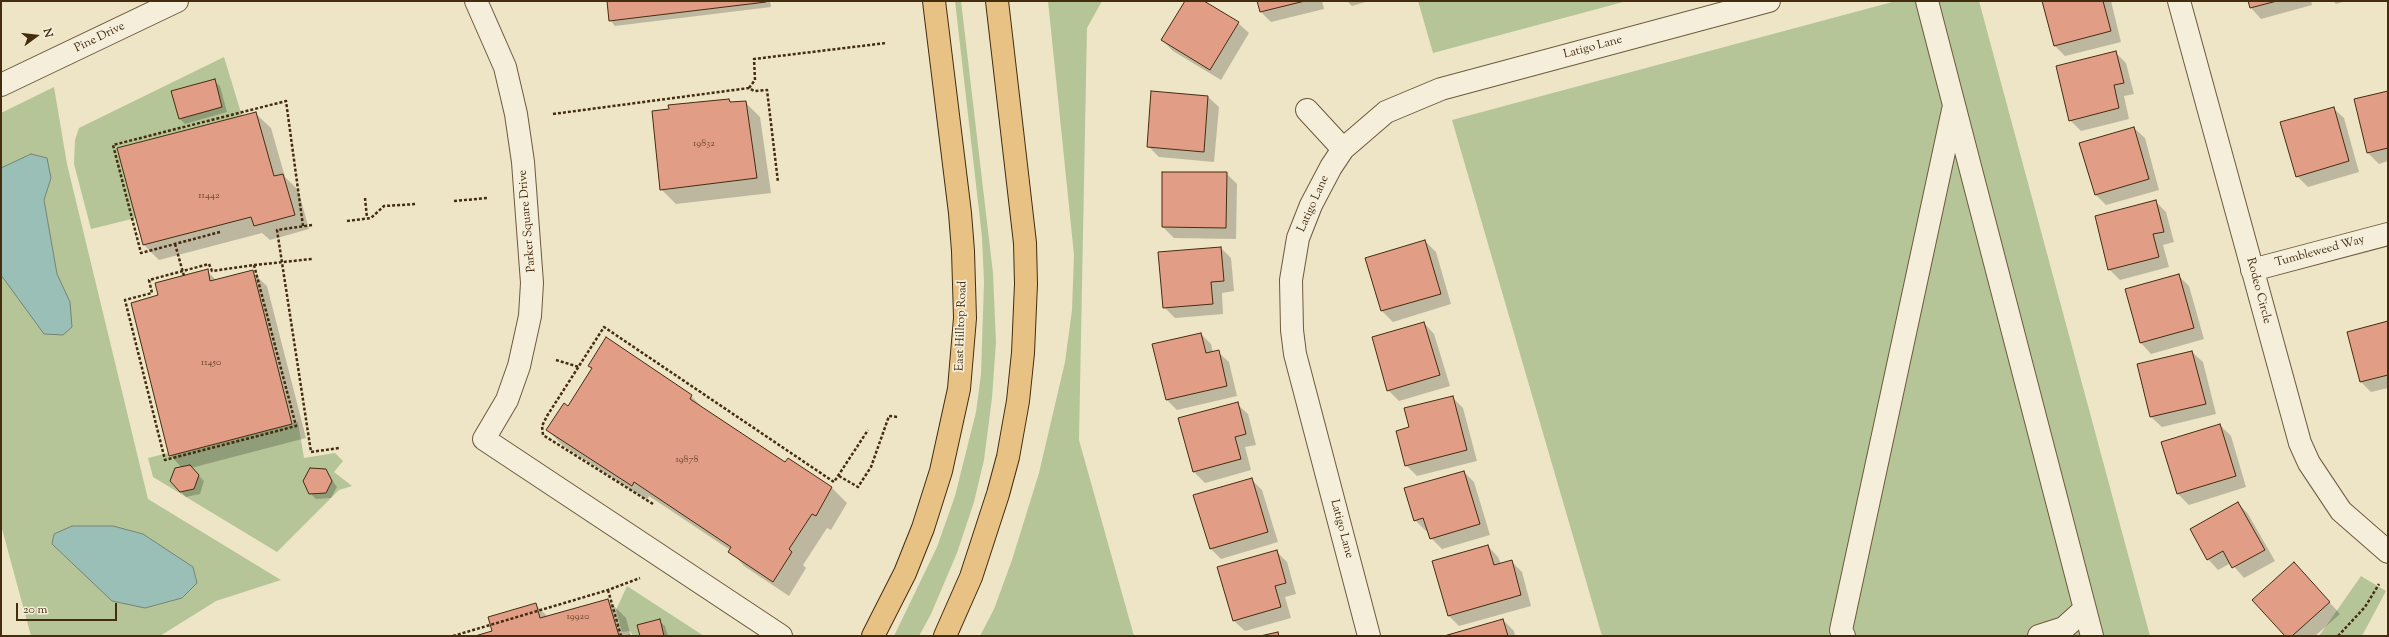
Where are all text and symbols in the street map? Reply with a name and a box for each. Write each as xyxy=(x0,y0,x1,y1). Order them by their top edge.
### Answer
north arrow xyxy=(16,16,56,56)
street label: Pine Drive xyxy=(73,20,127,56)
text: N xyxy=(39,27,56,39)
street label: Latigo Lane xyxy=(1562,33,1624,63)
house number: 19832 xyxy=(693,138,715,150)
street label: Parker Square Drive xyxy=(516,169,540,273)
street label: Latigo Lane xyxy=(1295,174,1333,234)
house number: 11442 xyxy=(198,190,220,202)
street label: Tumbleweed Way xyxy=(2274,233,2366,271)
street label: Rodeo Circle xyxy=(2242,256,2274,326)
street label: East Hilltop Road xyxy=(953,281,971,371)
house number: 11450 xyxy=(201,357,221,369)
house number: 19878 xyxy=(675,454,699,466)
street label: Latigo Lane xyxy=(1326,498,1356,560)
scale bar xyxy=(18,595,119,621)
text: 20 m xyxy=(23,601,47,619)
house number: 19920 xyxy=(567,611,589,623)

